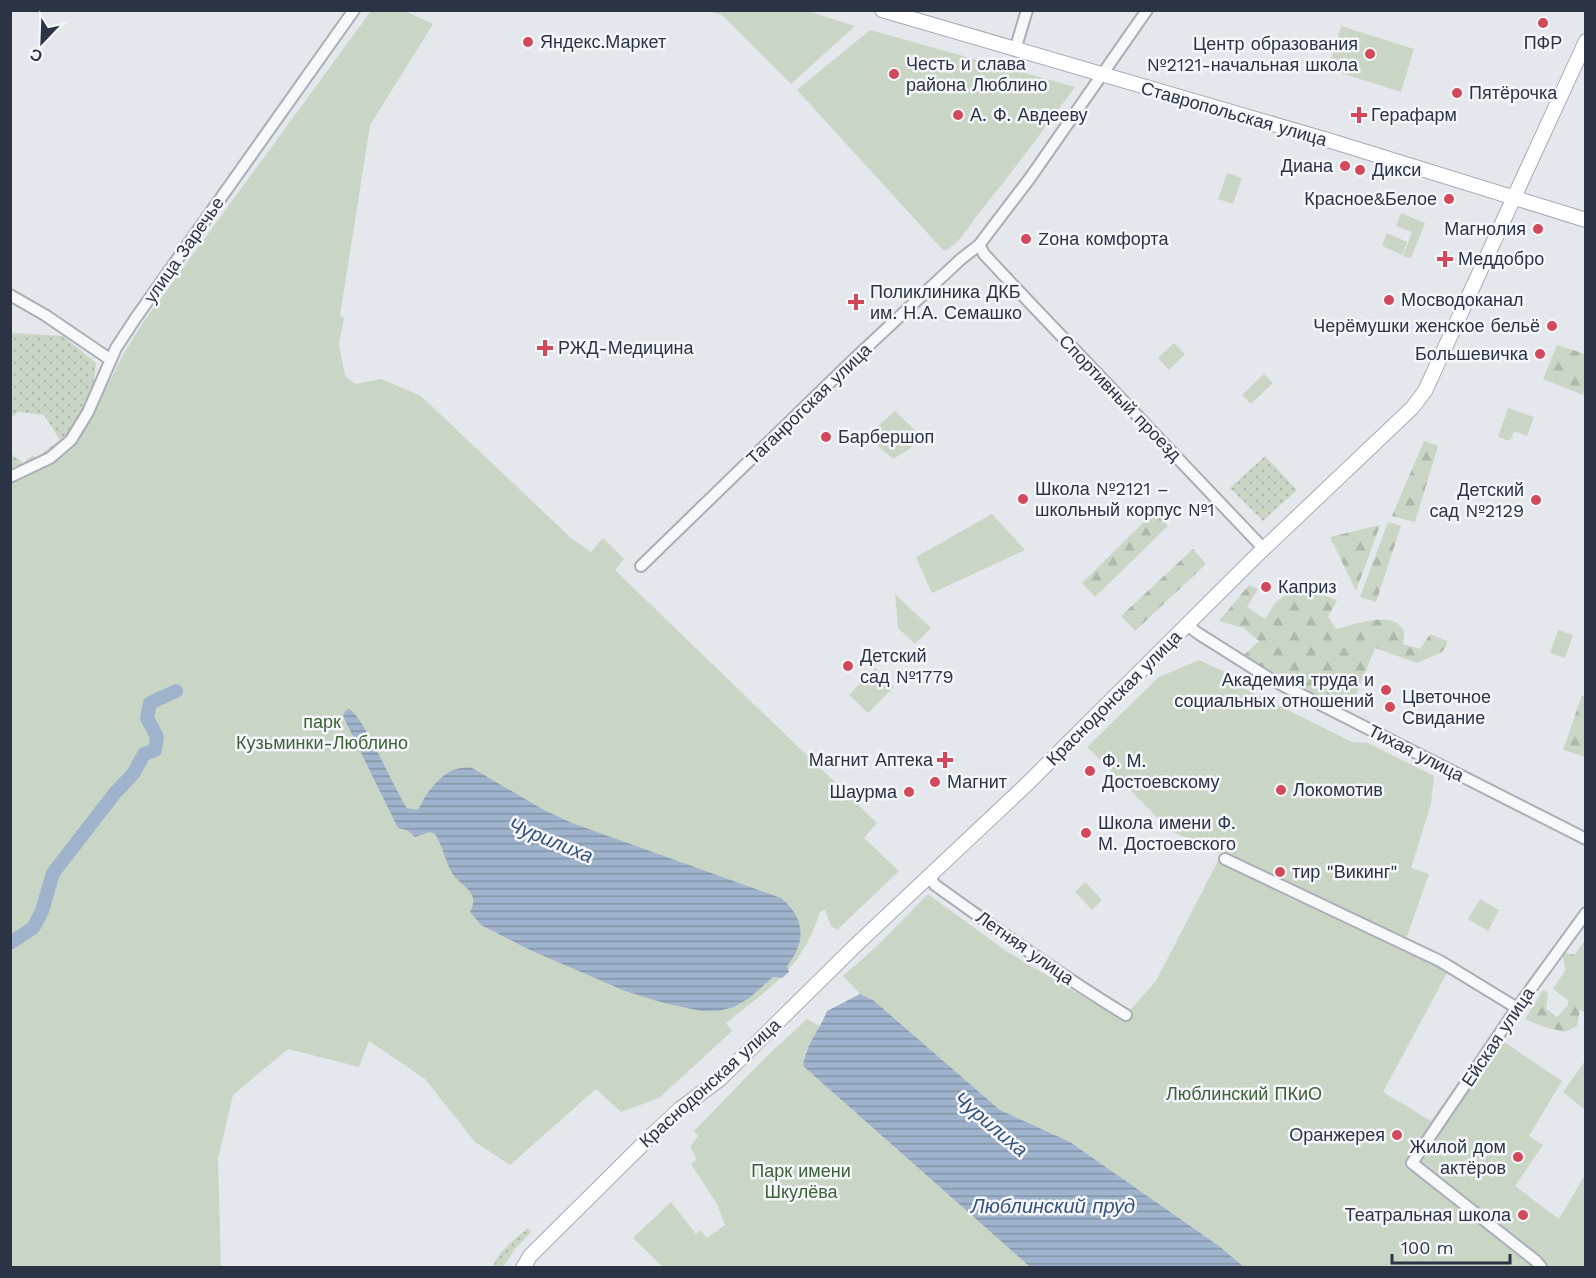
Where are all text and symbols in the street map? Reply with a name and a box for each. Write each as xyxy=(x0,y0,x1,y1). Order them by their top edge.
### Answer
north arrow xyxy=(12,12,72,72)
marker: ПФР xyxy=(1536,16,1550,30)
place label: Яндекс.Маркет xyxy=(540,31,666,52)
place label: ПФР xyxy=(1524,32,1562,53)
place label: Центр образования №2121-начальная школа xyxy=(1147,33,1359,75)
marker: Яндекс.Маркет xyxy=(521,35,535,49)
text: С xyxy=(27,44,45,66)
marker: Центр образования №2121-начальная школа xyxy=(1363,47,1377,61)
place label: Честь и слава района Люблино xyxy=(906,53,1048,95)
marker: Честь и слава района Люблино xyxy=(887,67,901,81)
street label: Ставропольская улица xyxy=(1139,77,1331,150)
place label: Пятёрочка xyxy=(1469,82,1558,103)
marker: Пятёрочка xyxy=(1450,86,1464,100)
place label: А. Ф. Авдееву xyxy=(970,104,1088,125)
place label: Герафарм xyxy=(1371,104,1457,125)
marker: А. Ф. Авдееву xyxy=(951,108,965,122)
marker: Герафарм xyxy=(1352,108,1366,122)
place label: Диана xyxy=(1281,155,1334,176)
marker: Диана xyxy=(1338,159,1352,173)
place label: Дикси xyxy=(1372,159,1421,180)
marker: Дикси xyxy=(1353,163,1367,177)
place label: Красное&Белое xyxy=(1304,188,1437,209)
marker: Красное&Белое xyxy=(1442,192,1456,206)
street label: улица Заречье xyxy=(139,193,228,307)
place label: Магнолия xyxy=(1444,218,1526,239)
marker: Магнолия xyxy=(1531,222,1545,236)
place label: Zона комфорта xyxy=(1038,228,1169,249)
marker: Zона комфорта xyxy=(1019,232,1033,246)
place label: Меддобро xyxy=(1458,248,1544,269)
marker: Меддобро xyxy=(1436,250,1454,268)
place label: Поликлиника ДКБ им. Н.А. Семашко xyxy=(870,281,1022,323)
place label: Мосводоканал xyxy=(1401,289,1523,310)
marker: Поликлиника ДКБ им. Н.А. Семашко xyxy=(847,293,865,311)
marker: Мосводоканал xyxy=(1382,293,1396,307)
place label: Черёмушки женское бельё xyxy=(1313,315,1540,336)
marker: Черёмушки женское бельё xyxy=(1545,319,1559,333)
street label: Спортивный проезд xyxy=(1055,330,1186,465)
place label: РЖД-Медицина xyxy=(558,337,694,358)
street label: Таганрогская улица xyxy=(742,338,876,469)
marker: РЖД-Медицина xyxy=(536,339,554,357)
place label: Большевичка xyxy=(1415,343,1529,364)
marker: Большевичка xyxy=(1533,347,1547,361)
place label: Барбершоп xyxy=(838,426,934,447)
marker: Барбершоп xyxy=(819,430,833,444)
place label: Школа №2121 – школьный корпус №1 xyxy=(1035,478,1215,520)
place label: Детский сад №2129 xyxy=(1430,479,1524,521)
marker: Школа №2121 – школьный корпус №1 xyxy=(1016,492,1030,506)
marker: Детский сад №2129 xyxy=(1529,493,1543,507)
place label: Каприз xyxy=(1278,576,1337,597)
marker: Каприз xyxy=(1259,580,1273,594)
street label: Краснодонская улица xyxy=(1042,625,1186,769)
place label: Детский сад №1779 xyxy=(860,645,954,687)
marker: Детский сад №1779 xyxy=(841,659,855,673)
place label: Академия труда и социальных отношений xyxy=(1174,669,1374,711)
marker: Академия труда и социальных отношений xyxy=(1379,683,1393,697)
place label: Цветочное Свидание xyxy=(1402,686,1491,728)
marker: Цветочное Свидание xyxy=(1383,700,1397,714)
park label: парк Кузьминки-Люблино xyxy=(236,711,408,753)
street label: Тихая улица xyxy=(1365,719,1468,786)
place label: Магнит Аптека xyxy=(809,749,934,770)
place label: Ф. М. Достоевскому xyxy=(1102,750,1220,792)
marker: Магнит Аптека xyxy=(938,753,952,767)
marker: Ф. М. Достоевскому xyxy=(1083,764,1097,778)
place label: Магнит xyxy=(947,771,1007,792)
marker: Магнит xyxy=(928,775,942,789)
place label: Локомотив xyxy=(1293,779,1383,800)
place label: Шаурма xyxy=(830,781,898,802)
marker: Локомотив xyxy=(1274,783,1288,797)
marker: Шаурма xyxy=(902,785,916,799)
water label: Чурилиха xyxy=(505,812,597,868)
place label: Школа имени Ф. М. Достоевского xyxy=(1098,812,1236,854)
marker: Школа имени Ф. М. Достоевского xyxy=(1079,826,1093,840)
place label: тир "Викинг" xyxy=(1292,861,1397,882)
marker: тир "Викинг" xyxy=(1273,865,1287,879)
street label: Летняя улица xyxy=(972,906,1079,990)
street label: Ейская улица xyxy=(1457,982,1539,1090)
street label: Краснодонская улица xyxy=(635,1013,785,1151)
park label: Люблинский ПКиО xyxy=(1166,1083,1322,1104)
water label: Чурилиха xyxy=(949,1086,1033,1162)
place label: Оранжерея xyxy=(1289,1124,1385,1145)
marker: Оранжерея xyxy=(1390,1128,1404,1142)
place label: Жилой дом актёров xyxy=(1410,1136,1506,1178)
marker: Жилой дом актёров xyxy=(1511,1150,1525,1164)
park label: Парк имени Шкулёва xyxy=(751,1160,851,1202)
water label: Люблинский пруд xyxy=(969,1194,1135,1218)
place label: Театральная школа xyxy=(1345,1204,1512,1225)
marker: Театральная школа xyxy=(1516,1208,1530,1222)
scale bar xyxy=(1392,1227,1510,1265)
text: 100 m xyxy=(1401,1237,1454,1258)

